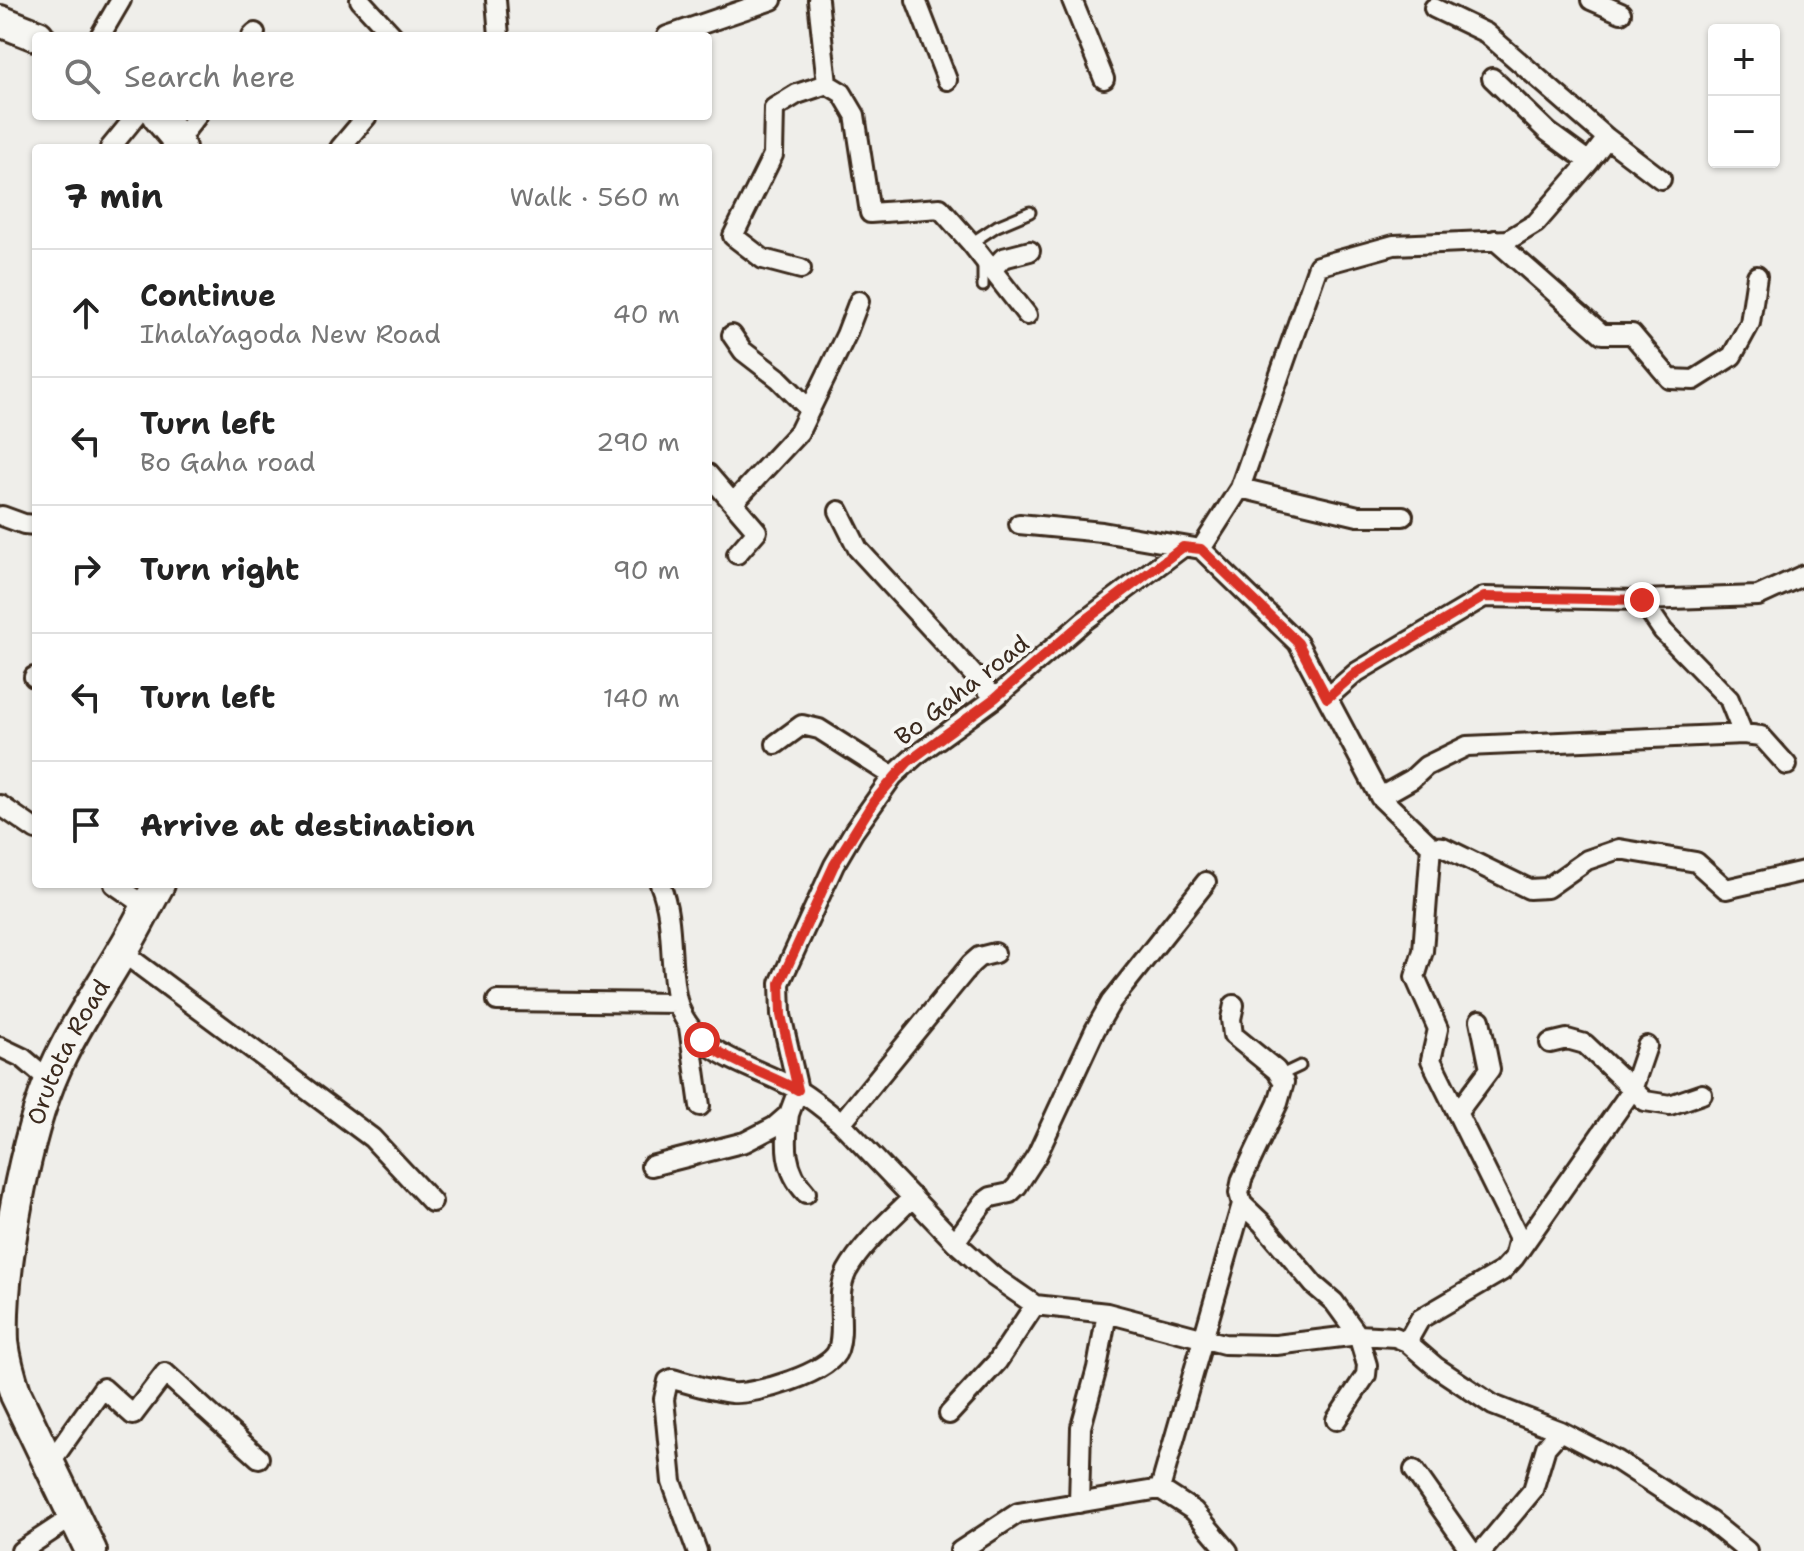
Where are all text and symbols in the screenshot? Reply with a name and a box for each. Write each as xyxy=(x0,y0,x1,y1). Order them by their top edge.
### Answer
map controls xyxy=(1708,24,1780,168)
button: + xyxy=(1708,24,1780,96)
search box xyxy=(32,32,712,120)
icon: search xyxy=(60,54,104,98)
text: Search here xyxy=(124,56,295,97)
button: − xyxy=(1708,96,1780,168)
text: 7 min xyxy=(64,173,163,219)
text: Walk · 560 m xyxy=(510,179,680,214)
text: Continue xyxy=(140,275,276,316)
icon: ahead xyxy=(64,291,108,335)
text: 40 m xyxy=(613,296,680,331)
text: IhalaYagoda New Road xyxy=(140,316,441,351)
text: Turn left xyxy=(140,403,275,444)
icon: left xyxy=(64,419,108,463)
text: 290 m xyxy=(596,424,680,459)
text: Bo Gaha road xyxy=(140,444,316,479)
icon: right xyxy=(64,547,108,591)
text: Turn right xyxy=(140,549,299,590)
text: 90 m xyxy=(613,552,680,587)
route end xyxy=(1624,582,1660,618)
street label: Bo Gaha road xyxy=(888,628,1036,752)
icon: left xyxy=(64,675,108,719)
text: Turn left xyxy=(140,677,275,718)
text: 140 m xyxy=(603,680,680,715)
icon: arrive xyxy=(64,803,108,847)
text: Arrive at destination xyxy=(140,805,475,846)
street label: Orutota Road xyxy=(20,973,117,1129)
route start xyxy=(684,1022,720,1058)

